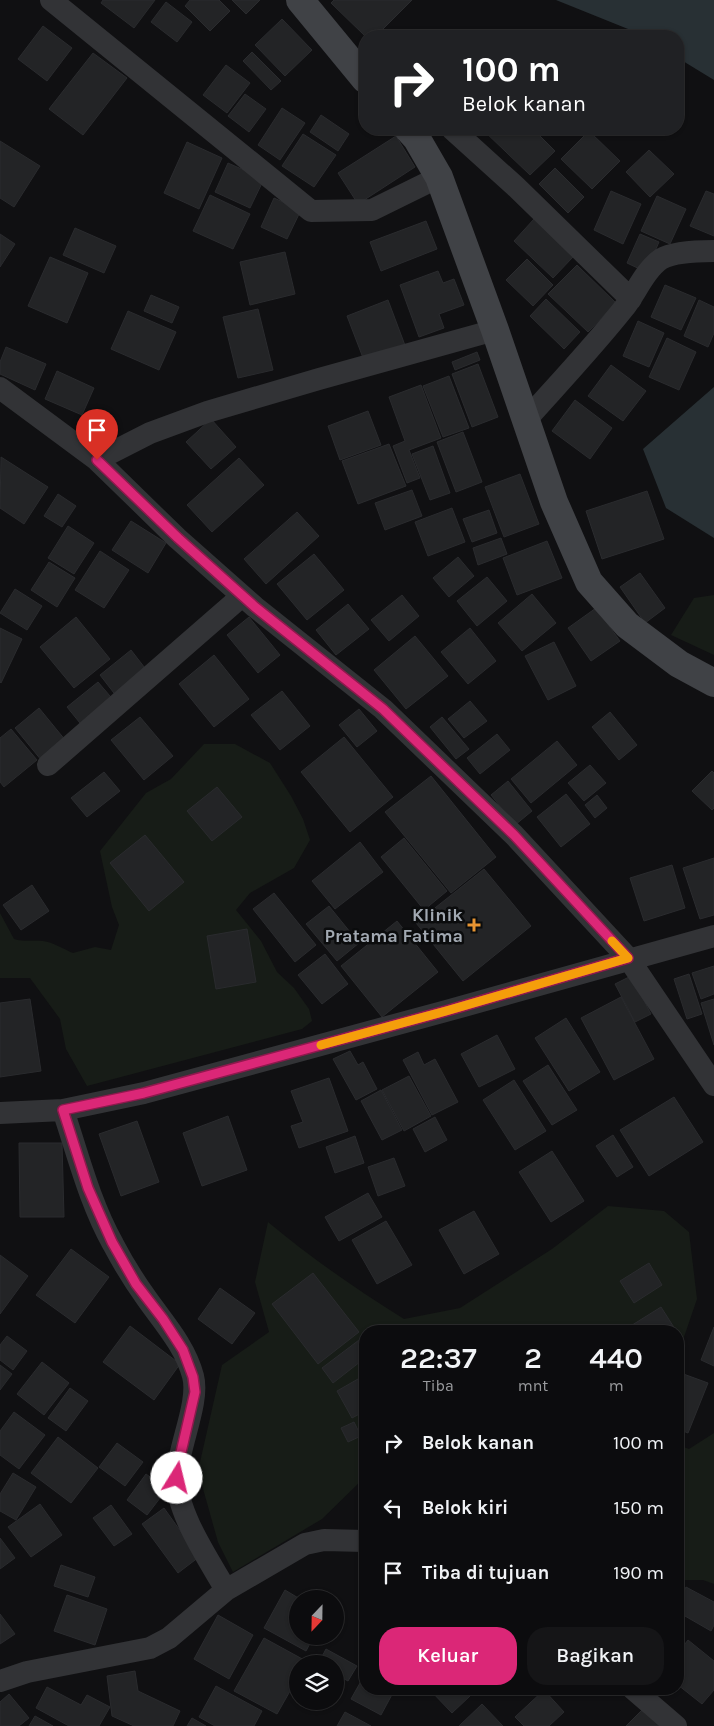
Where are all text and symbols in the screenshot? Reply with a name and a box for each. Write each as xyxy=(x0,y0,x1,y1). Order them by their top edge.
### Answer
text: 100 m xyxy=(462,49,561,90)
icon: right xyxy=(379,50,444,115)
text: Belok kanan xyxy=(462,91,586,117)
pin xyxy=(76,409,118,460)
icon: arrive xyxy=(83,416,111,444)
place label: Klinik Pratama Fatima xyxy=(325,904,463,947)
marker: Klinik Pratama Fatima xyxy=(467,918,481,932)
text: 22:37 xyxy=(400,1340,477,1376)
text: 2 xyxy=(524,1340,542,1376)
text: 440 xyxy=(589,1340,643,1376)
text: Tiba xyxy=(423,1376,454,1395)
text: mnt xyxy=(518,1376,548,1395)
text: m xyxy=(609,1376,624,1395)
icon: right xyxy=(379,1429,407,1457)
text: Belok kanan xyxy=(422,1432,534,1454)
text: 100 m xyxy=(613,1432,664,1454)
position arrow xyxy=(150,1451,202,1503)
icon: left xyxy=(379,1494,407,1522)
text: Belok kiri xyxy=(422,1497,508,1519)
text: 150 m xyxy=(613,1497,664,1519)
icon: arrive xyxy=(379,1559,407,1587)
text: Tiba di tujuan xyxy=(422,1562,549,1584)
text: 190 m xyxy=(613,1562,664,1584)
north arrow xyxy=(289,1590,344,1645)
map controls xyxy=(289,1590,344,1710)
button: Keluar xyxy=(379,1627,517,1685)
button: Bagikan xyxy=(527,1627,664,1685)
button: layers xyxy=(289,1655,344,1710)

